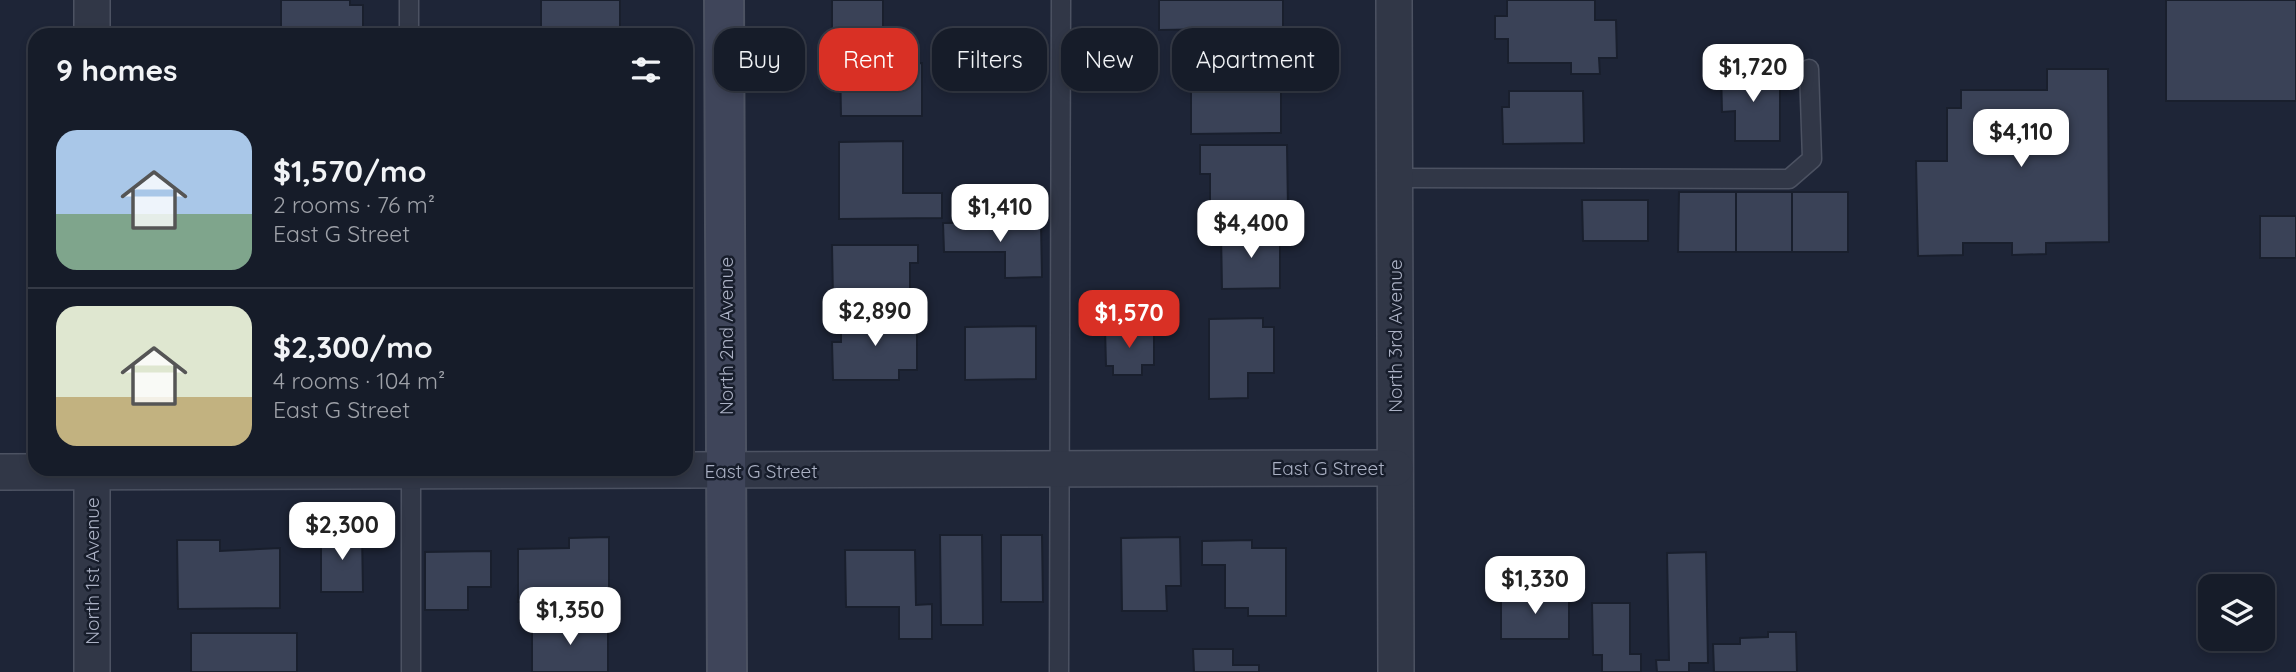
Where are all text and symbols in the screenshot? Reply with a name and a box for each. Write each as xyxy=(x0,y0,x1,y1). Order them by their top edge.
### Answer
chip: Buy xyxy=(714,28,805,91)
chip: Rent xyxy=(819,28,918,91)
chip: Filters xyxy=(932,28,1047,91)
chip: New xyxy=(1061,28,1158,91)
chip: Apartment xyxy=(1172,28,1339,91)
pin: $1,720 xyxy=(1696,44,1810,104)
text: 9 homes xyxy=(56,51,178,89)
icon: filters xyxy=(627,51,665,89)
text: $1,720 xyxy=(1719,52,1787,81)
pin: $4,110 xyxy=(1964,110,2078,169)
text: $4,110 xyxy=(1989,117,2053,146)
text: $1,570/mo xyxy=(273,152,426,190)
icon: home xyxy=(112,158,196,242)
pin: $1,410 xyxy=(943,184,1057,244)
text: 2 rooms · 76 m² xyxy=(273,190,435,219)
text: $1,410 xyxy=(968,192,1032,221)
pin: $4,400 xyxy=(1194,201,1308,260)
text: $4,400 xyxy=(1213,208,1289,237)
text: East G Street xyxy=(273,219,410,248)
street label: North 2nd Avenue xyxy=(714,257,738,415)
street label: North 3rd Avenue xyxy=(1383,259,1407,413)
pin: $2,890 xyxy=(818,288,932,348)
pin: $1,570 xyxy=(1072,290,1186,350)
text: $2,890 xyxy=(839,296,911,325)
text: $1,570 xyxy=(1095,298,1164,327)
text: $2,300/mo xyxy=(273,328,433,366)
icon: home xyxy=(112,334,196,418)
text: 4 rooms · 104 m² xyxy=(273,366,445,395)
text: East G Street xyxy=(273,395,410,424)
street label: East G Street xyxy=(1271,456,1385,480)
street label: East G Street xyxy=(704,459,818,483)
street label: North 1st Avenue xyxy=(80,497,104,645)
pin: $2,300 xyxy=(285,503,399,562)
text: $2,300 xyxy=(305,510,379,539)
pin: $1,330 xyxy=(1478,556,1592,616)
text: $1,330 xyxy=(1501,564,1569,593)
map controls xyxy=(2198,574,2275,651)
button: layers xyxy=(2198,574,2275,651)
pin: $1,350 xyxy=(513,588,627,647)
text: $1,350 xyxy=(536,595,604,624)

